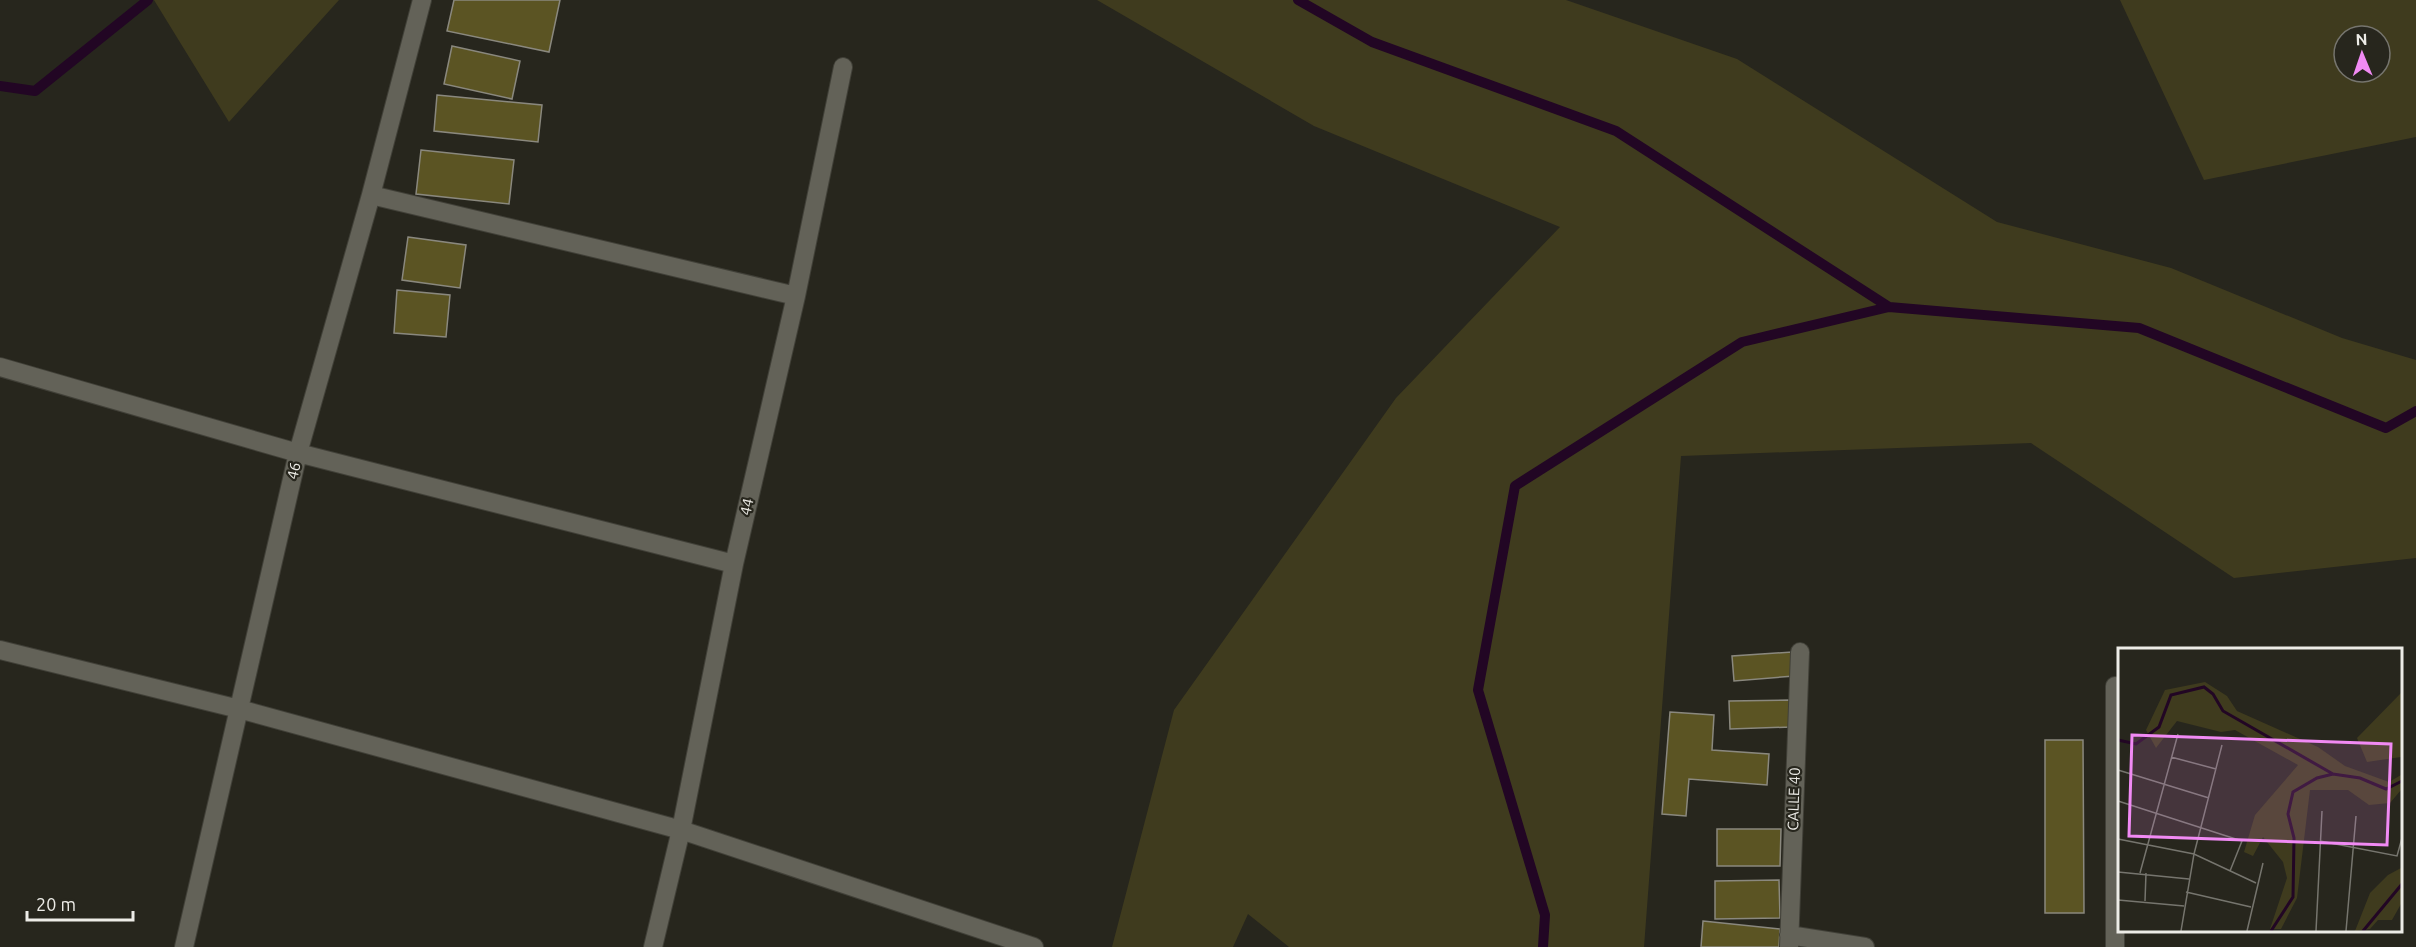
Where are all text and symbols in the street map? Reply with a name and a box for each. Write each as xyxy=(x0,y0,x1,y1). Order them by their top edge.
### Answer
north arrow xyxy=(2332,24,2392,84)
text: N xyxy=(2355,30,2368,48)
street label: 46 xyxy=(283,461,304,481)
street label: 44 xyxy=(736,497,757,517)
inset map xyxy=(2118,648,2401,932)
street label: CALLE 40 xyxy=(1784,767,1803,831)
scale bar xyxy=(27,884,134,922)
text: 20 m xyxy=(36,894,76,914)

